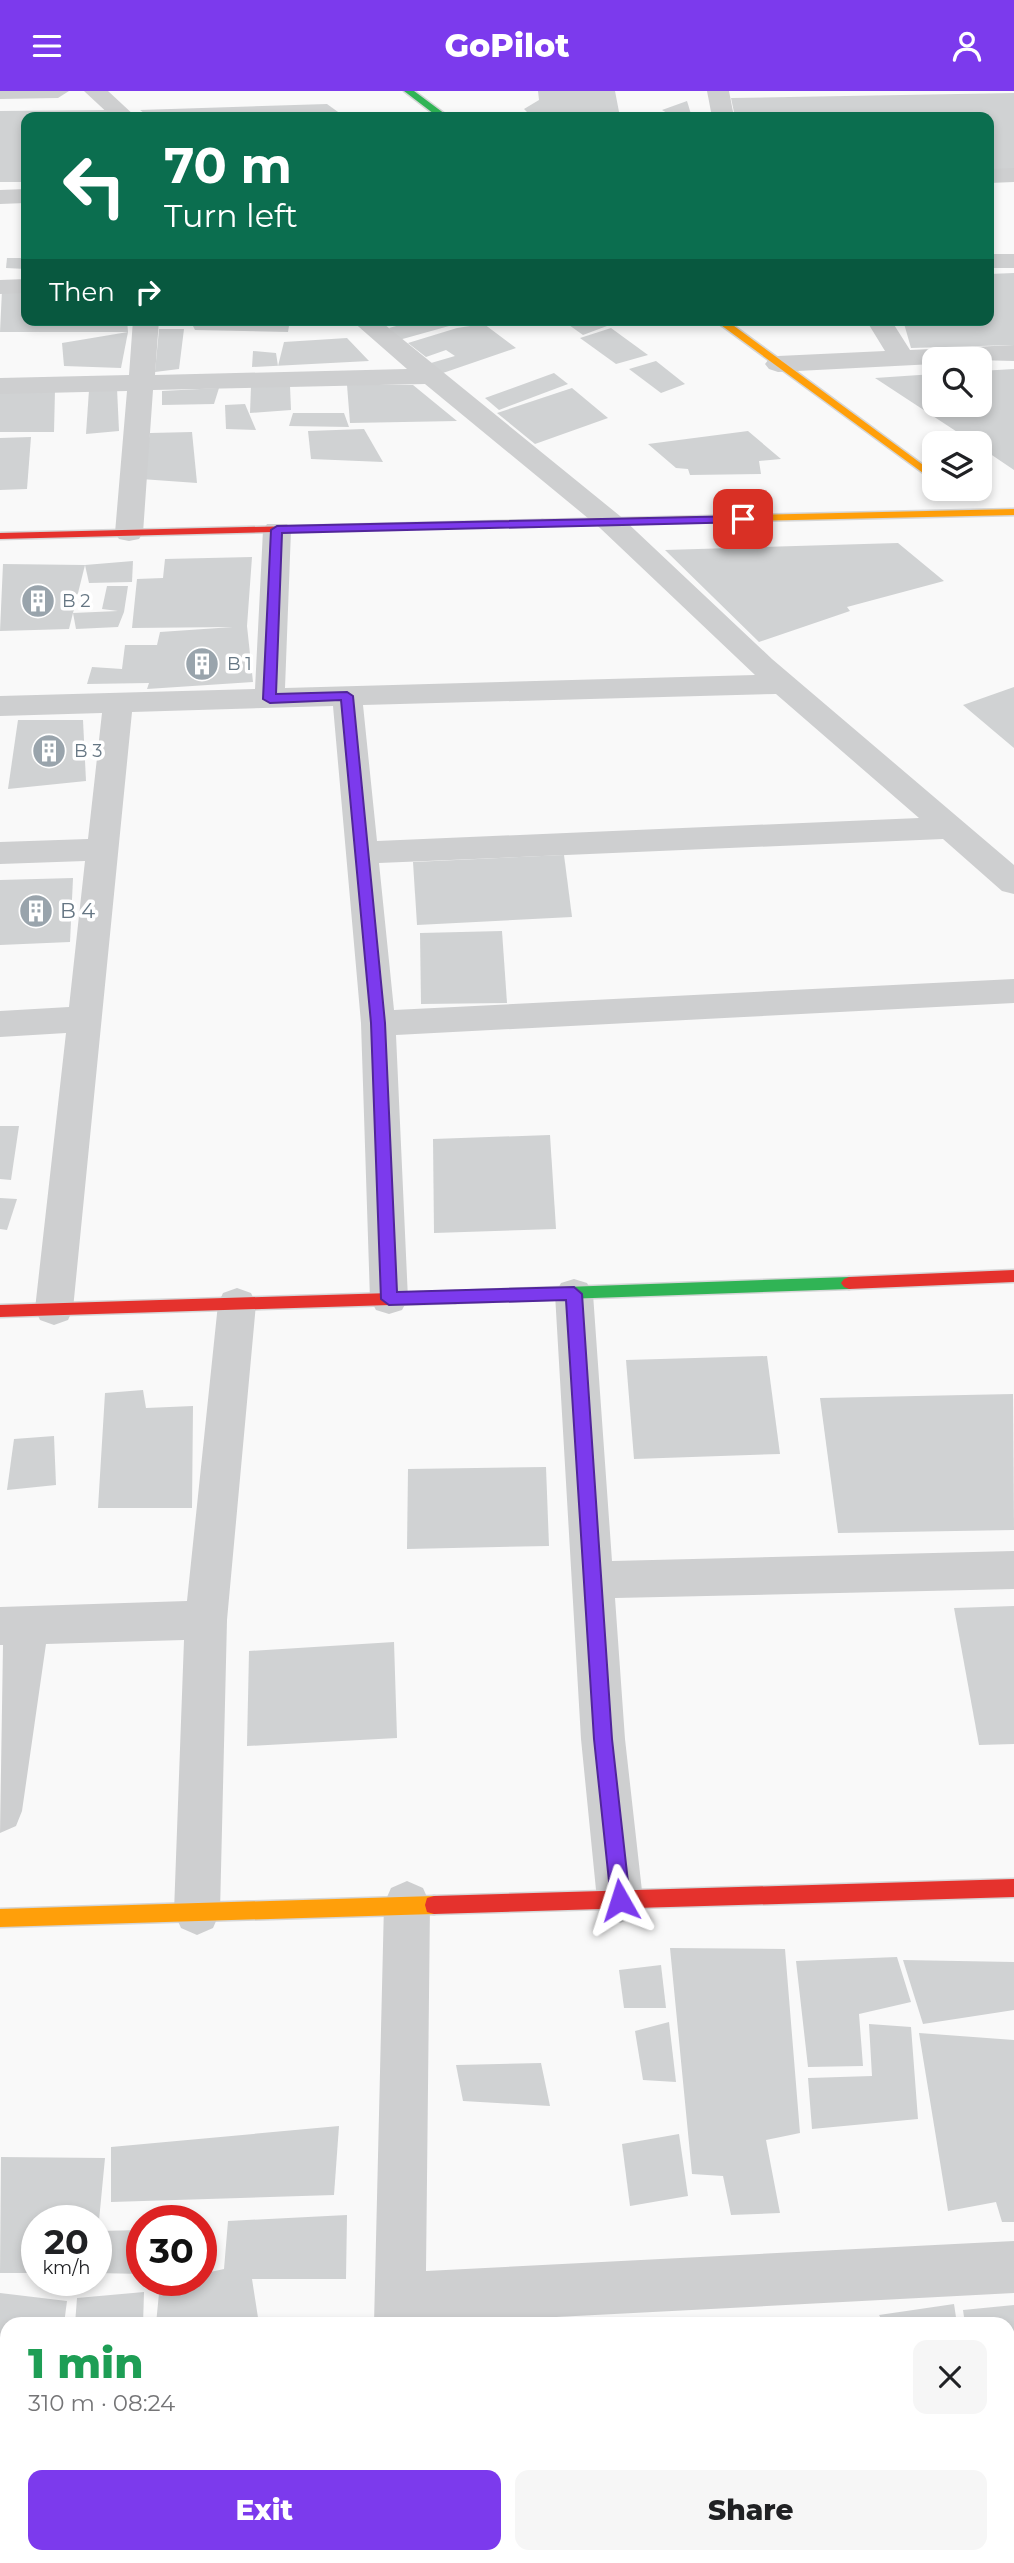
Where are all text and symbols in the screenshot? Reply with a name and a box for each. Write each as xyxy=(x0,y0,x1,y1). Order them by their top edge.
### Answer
text: GoPilot xyxy=(444,26,570,65)
icon: menu xyxy=(28,27,66,65)
icon: person xyxy=(948,27,986,65)
text: 70 m xyxy=(164,136,292,195)
icon: left xyxy=(49,140,140,231)
text: Turn left xyxy=(164,196,298,235)
icon: right xyxy=(129,273,167,311)
text: Then xyxy=(49,276,115,308)
map controls xyxy=(922,347,992,501)
button: search xyxy=(922,347,992,417)
button: layers xyxy=(922,431,992,501)
pin xyxy=(713,489,773,549)
icon: arrive xyxy=(724,500,762,538)
building icon: B 2 xyxy=(19,582,57,620)
place label: B 2 xyxy=(62,590,91,612)
building icon: B 1 xyxy=(183,645,221,683)
place label: B 1 xyxy=(227,653,252,675)
building icon: B 3 xyxy=(30,732,68,770)
place label: B 3 xyxy=(74,740,102,762)
building icon: B 4 xyxy=(17,892,55,930)
place label: B 4 xyxy=(60,898,95,923)
position arrow xyxy=(583,1863,657,1937)
speed limit sign: 30 xyxy=(126,2205,217,2296)
text: 20 xyxy=(44,2220,89,2263)
text: km/h xyxy=(42,2257,91,2279)
text: 1 min xyxy=(28,2337,144,2389)
button: close xyxy=(913,2340,987,2414)
text: 310 m · 08:24 xyxy=(28,2389,175,2417)
button: Exit xyxy=(28,2470,501,2550)
button: Share xyxy=(515,2470,987,2550)

